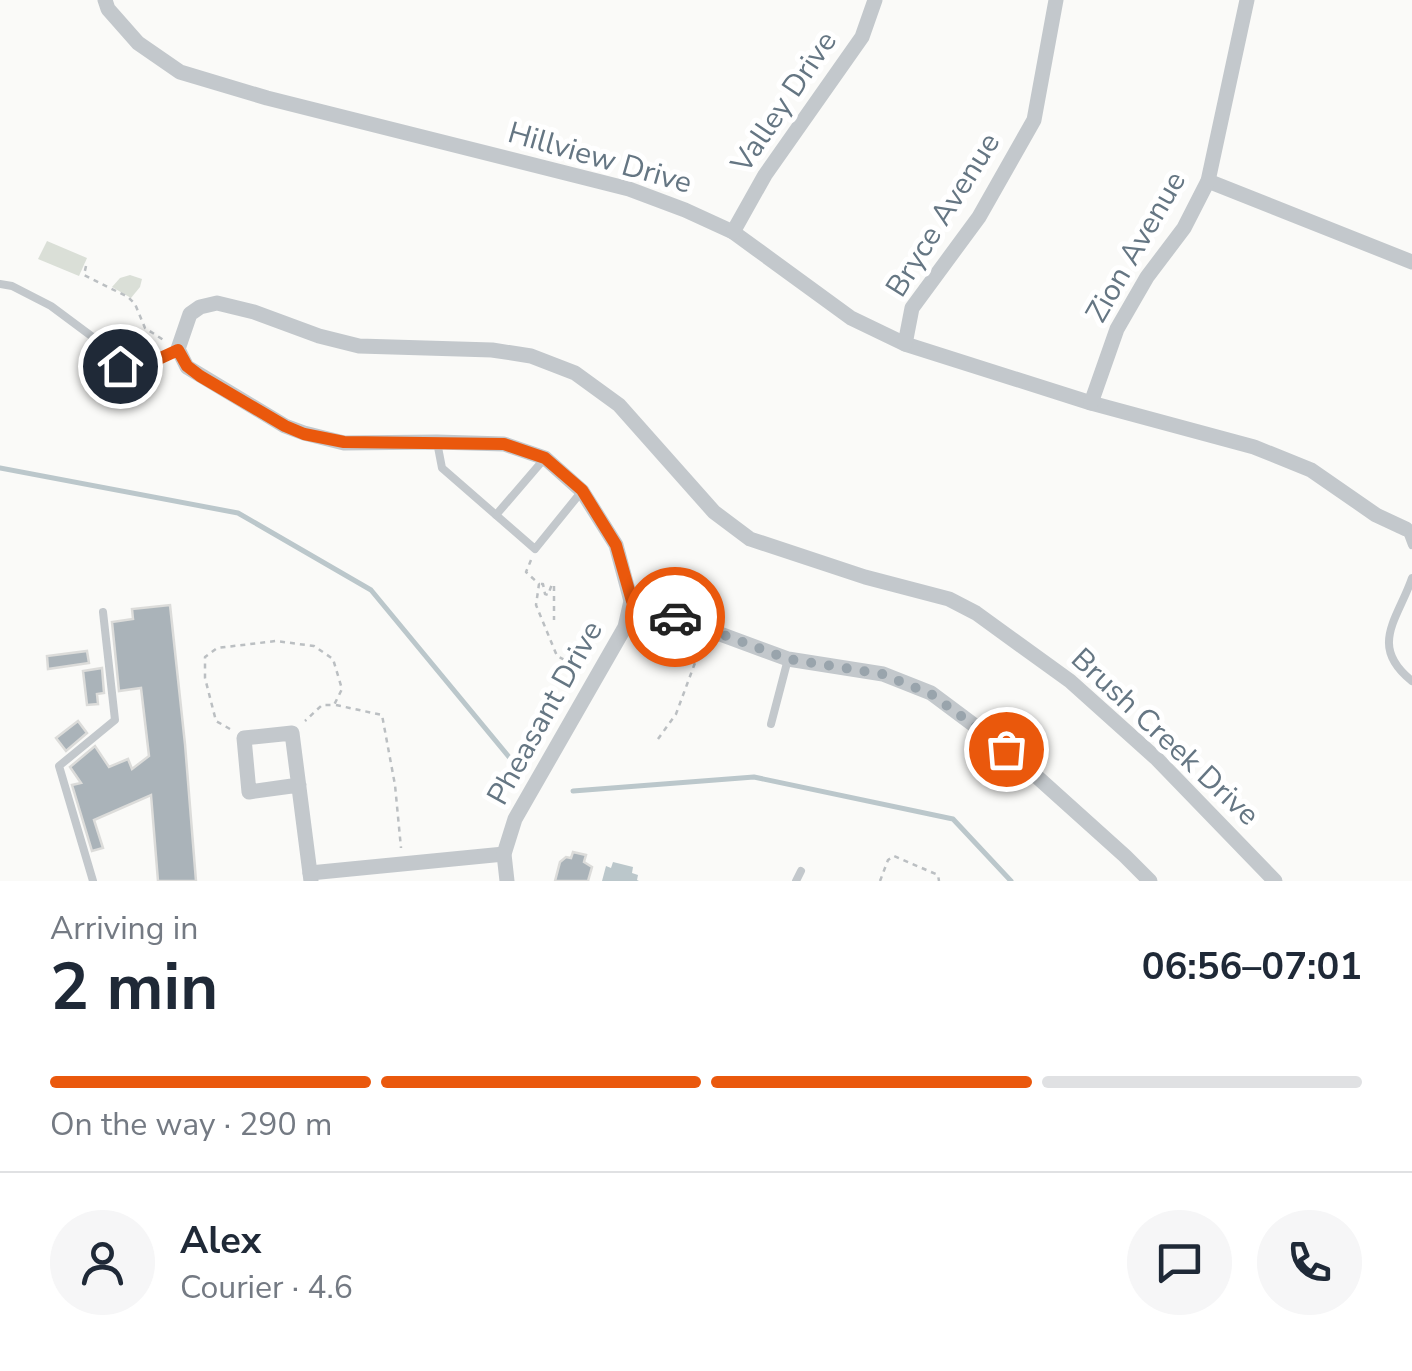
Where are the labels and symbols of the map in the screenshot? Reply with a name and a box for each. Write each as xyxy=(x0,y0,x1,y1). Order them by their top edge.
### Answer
street label: Valley Drive xyxy=(721,23,846,182)
street label: Hillview Drive xyxy=(503,112,697,204)
street label: Bryce Avenue xyxy=(876,125,1010,305)
street label: Zion Avenue xyxy=(1076,164,1196,330)
pin xyxy=(78,324,163,409)
courier xyxy=(625,567,725,667)
street label: Pheasant Drive xyxy=(477,614,613,812)
street label: Brush Creek Drive xyxy=(1062,639,1268,835)
pin xyxy=(964,707,1049,792)

